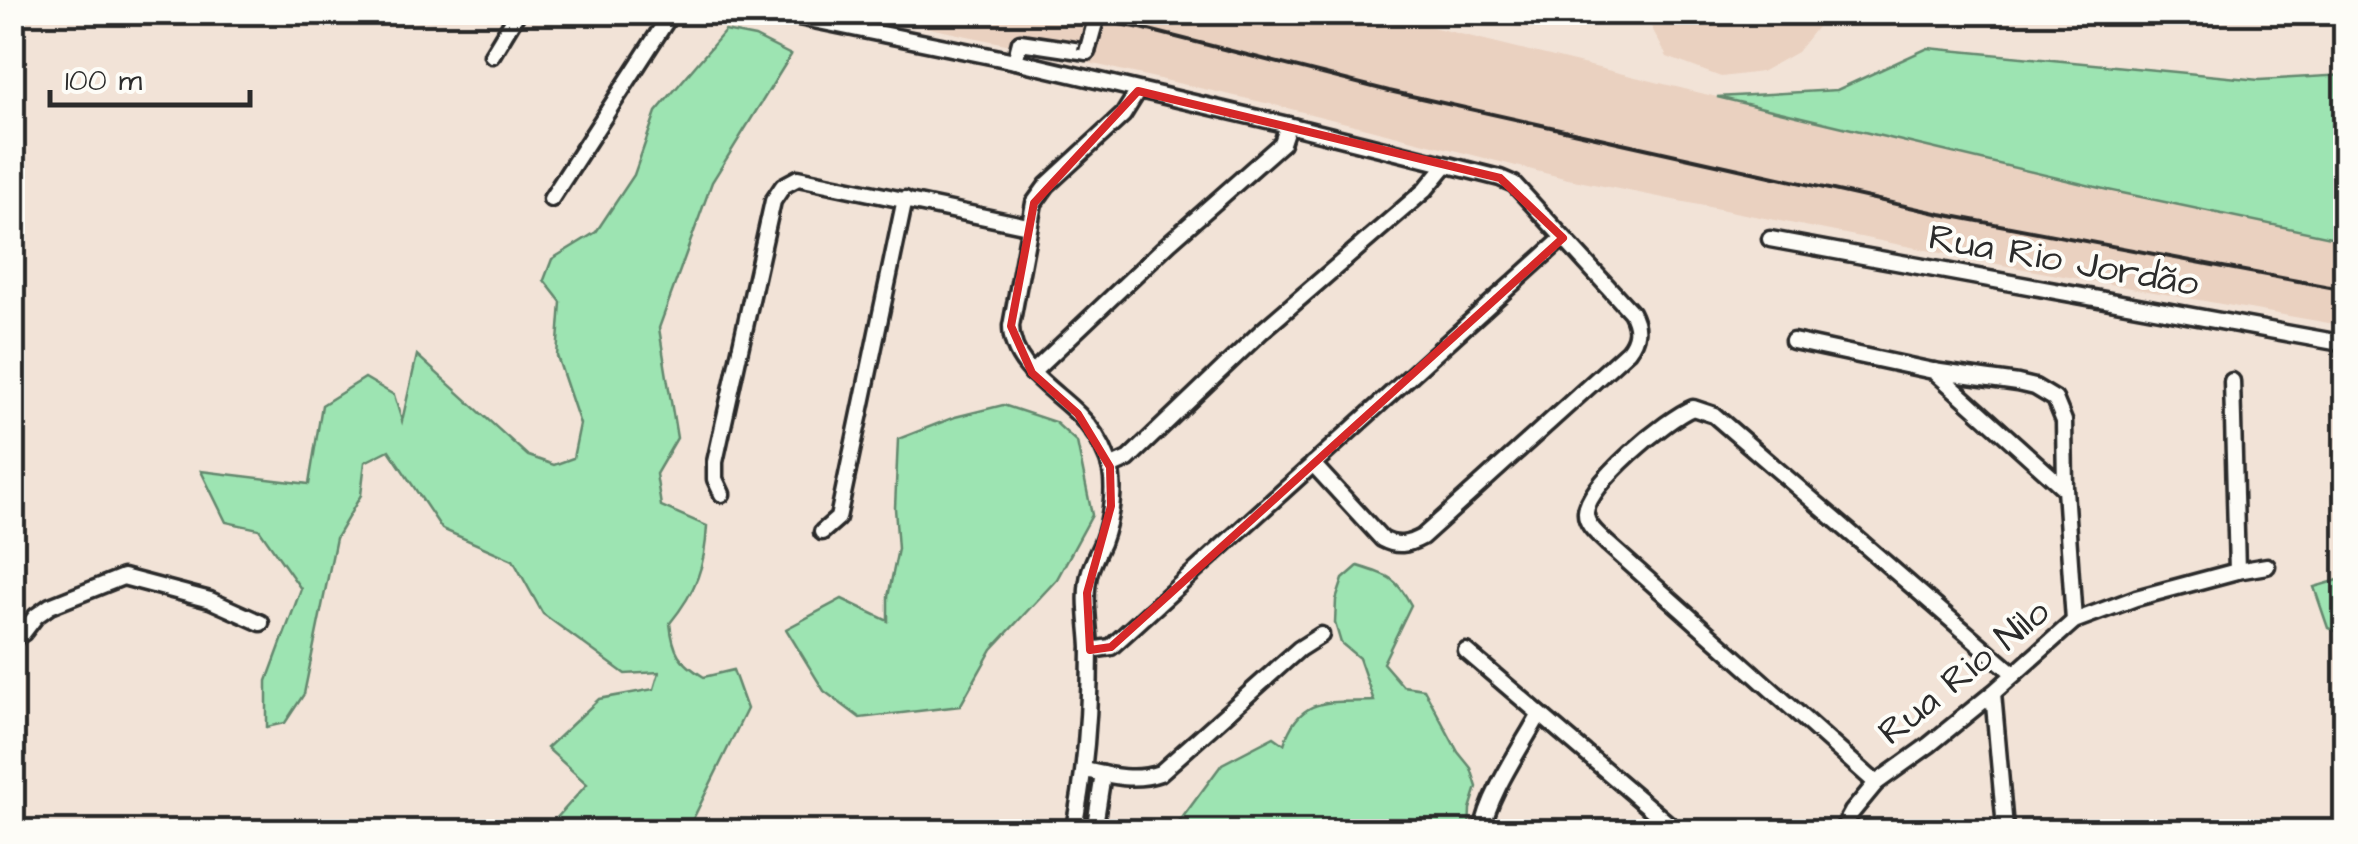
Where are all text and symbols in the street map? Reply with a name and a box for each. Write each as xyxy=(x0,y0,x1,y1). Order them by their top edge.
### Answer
scale bar xyxy=(50,45,250,107)
text: 100 m xyxy=(65,60,143,102)
street label: Rua Rio Jordão xyxy=(1925,212,2203,310)
street label: Rua Rio Nilo xyxy=(1867,587,2061,758)

